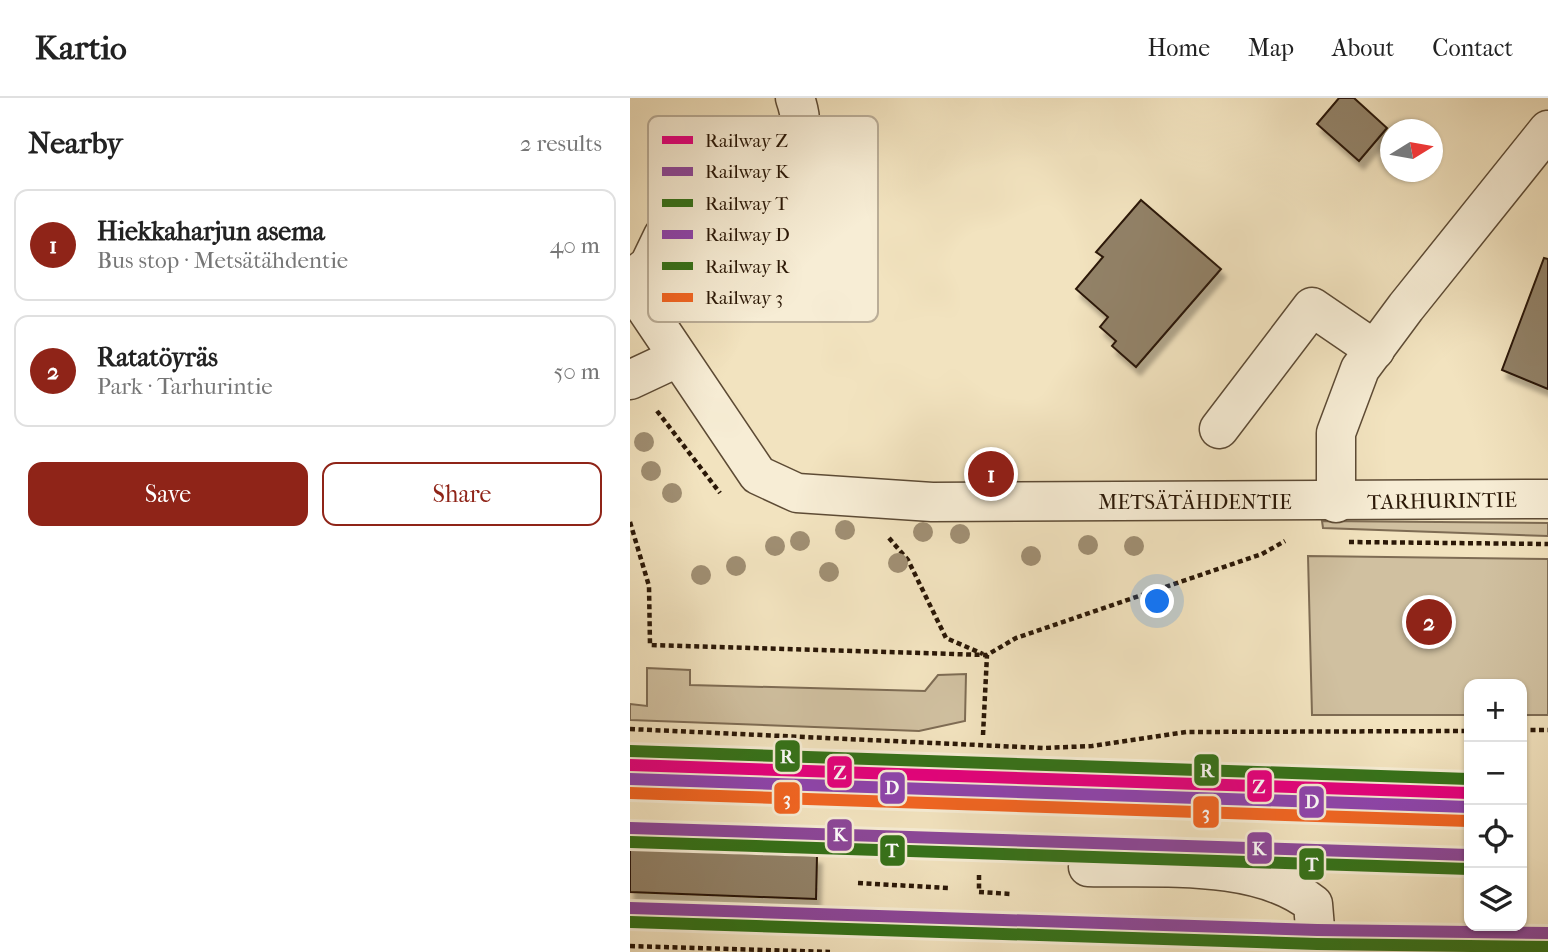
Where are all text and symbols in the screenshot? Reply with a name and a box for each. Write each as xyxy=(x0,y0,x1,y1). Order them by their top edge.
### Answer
text: Kartio xyxy=(35,29,127,68)
text: Home xyxy=(1148,34,1210,62)
text: Map xyxy=(1248,34,1294,62)
text: About xyxy=(1332,34,1394,62)
text: Contact xyxy=(1432,34,1513,62)
legend xyxy=(648,116,878,322)
north arrow xyxy=(1380,119,1443,182)
text: Nearby xyxy=(28,126,123,161)
text: 2 results xyxy=(520,130,602,157)
text: Railway Z xyxy=(705,130,788,152)
text: Railway K xyxy=(705,161,790,183)
text: Railway T xyxy=(705,193,788,215)
text: Hiekkaharjun asema xyxy=(97,216,325,247)
text: Railway D xyxy=(705,224,790,246)
text: 1 xyxy=(49,232,57,259)
text: 40 m xyxy=(550,232,600,259)
text: Bus stop · Metsätähdentie xyxy=(97,247,348,274)
text: Railway R xyxy=(705,256,790,278)
text: Railway 3 xyxy=(705,287,783,309)
text: Ratatöyräs xyxy=(97,342,218,373)
text: 2 xyxy=(47,358,59,385)
text: 50 m xyxy=(553,358,600,385)
text: Park · Tarhurintie xyxy=(97,373,273,400)
pin: 1 xyxy=(968,448,1014,500)
button: Save xyxy=(28,462,308,526)
button: Share xyxy=(322,462,602,526)
street label: TARHURINTIE xyxy=(1367,488,1517,514)
street label: METSÄTÄHDENTIE xyxy=(1098,490,1292,514)
your location xyxy=(1140,584,1174,618)
pin: 2 xyxy=(1406,596,1452,648)
map controls xyxy=(1464,679,1527,931)
button: + xyxy=(1464,679,1527,742)
line badge: R xyxy=(774,739,801,773)
button: − xyxy=(1464,742,1527,805)
text: R xyxy=(780,746,795,768)
line badge: R xyxy=(1193,753,1220,787)
line badge: Z xyxy=(826,755,853,789)
text: R xyxy=(1200,760,1215,782)
text: Z xyxy=(834,762,847,784)
line badge: Z xyxy=(1246,769,1273,803)
line badge: D xyxy=(879,771,906,805)
text: Z xyxy=(1253,776,1266,798)
text: D xyxy=(885,777,900,799)
line badge: 3 xyxy=(773,781,801,815)
line badge: D xyxy=(1298,785,1325,819)
text: 3 xyxy=(783,788,791,810)
text: D xyxy=(1305,791,1320,813)
line badge: 3 xyxy=(1192,795,1220,829)
text: 3 xyxy=(1202,802,1210,824)
button: locate xyxy=(1464,805,1527,868)
line badge: K xyxy=(826,818,853,852)
text: K xyxy=(833,824,848,846)
line badge: K xyxy=(1246,831,1273,865)
line badge: T xyxy=(879,834,906,867)
text: K xyxy=(1252,838,1267,860)
text: T xyxy=(885,840,900,862)
line badge: T xyxy=(1298,847,1325,881)
text: T xyxy=(1305,854,1320,876)
button: layers xyxy=(1464,868,1527,931)

